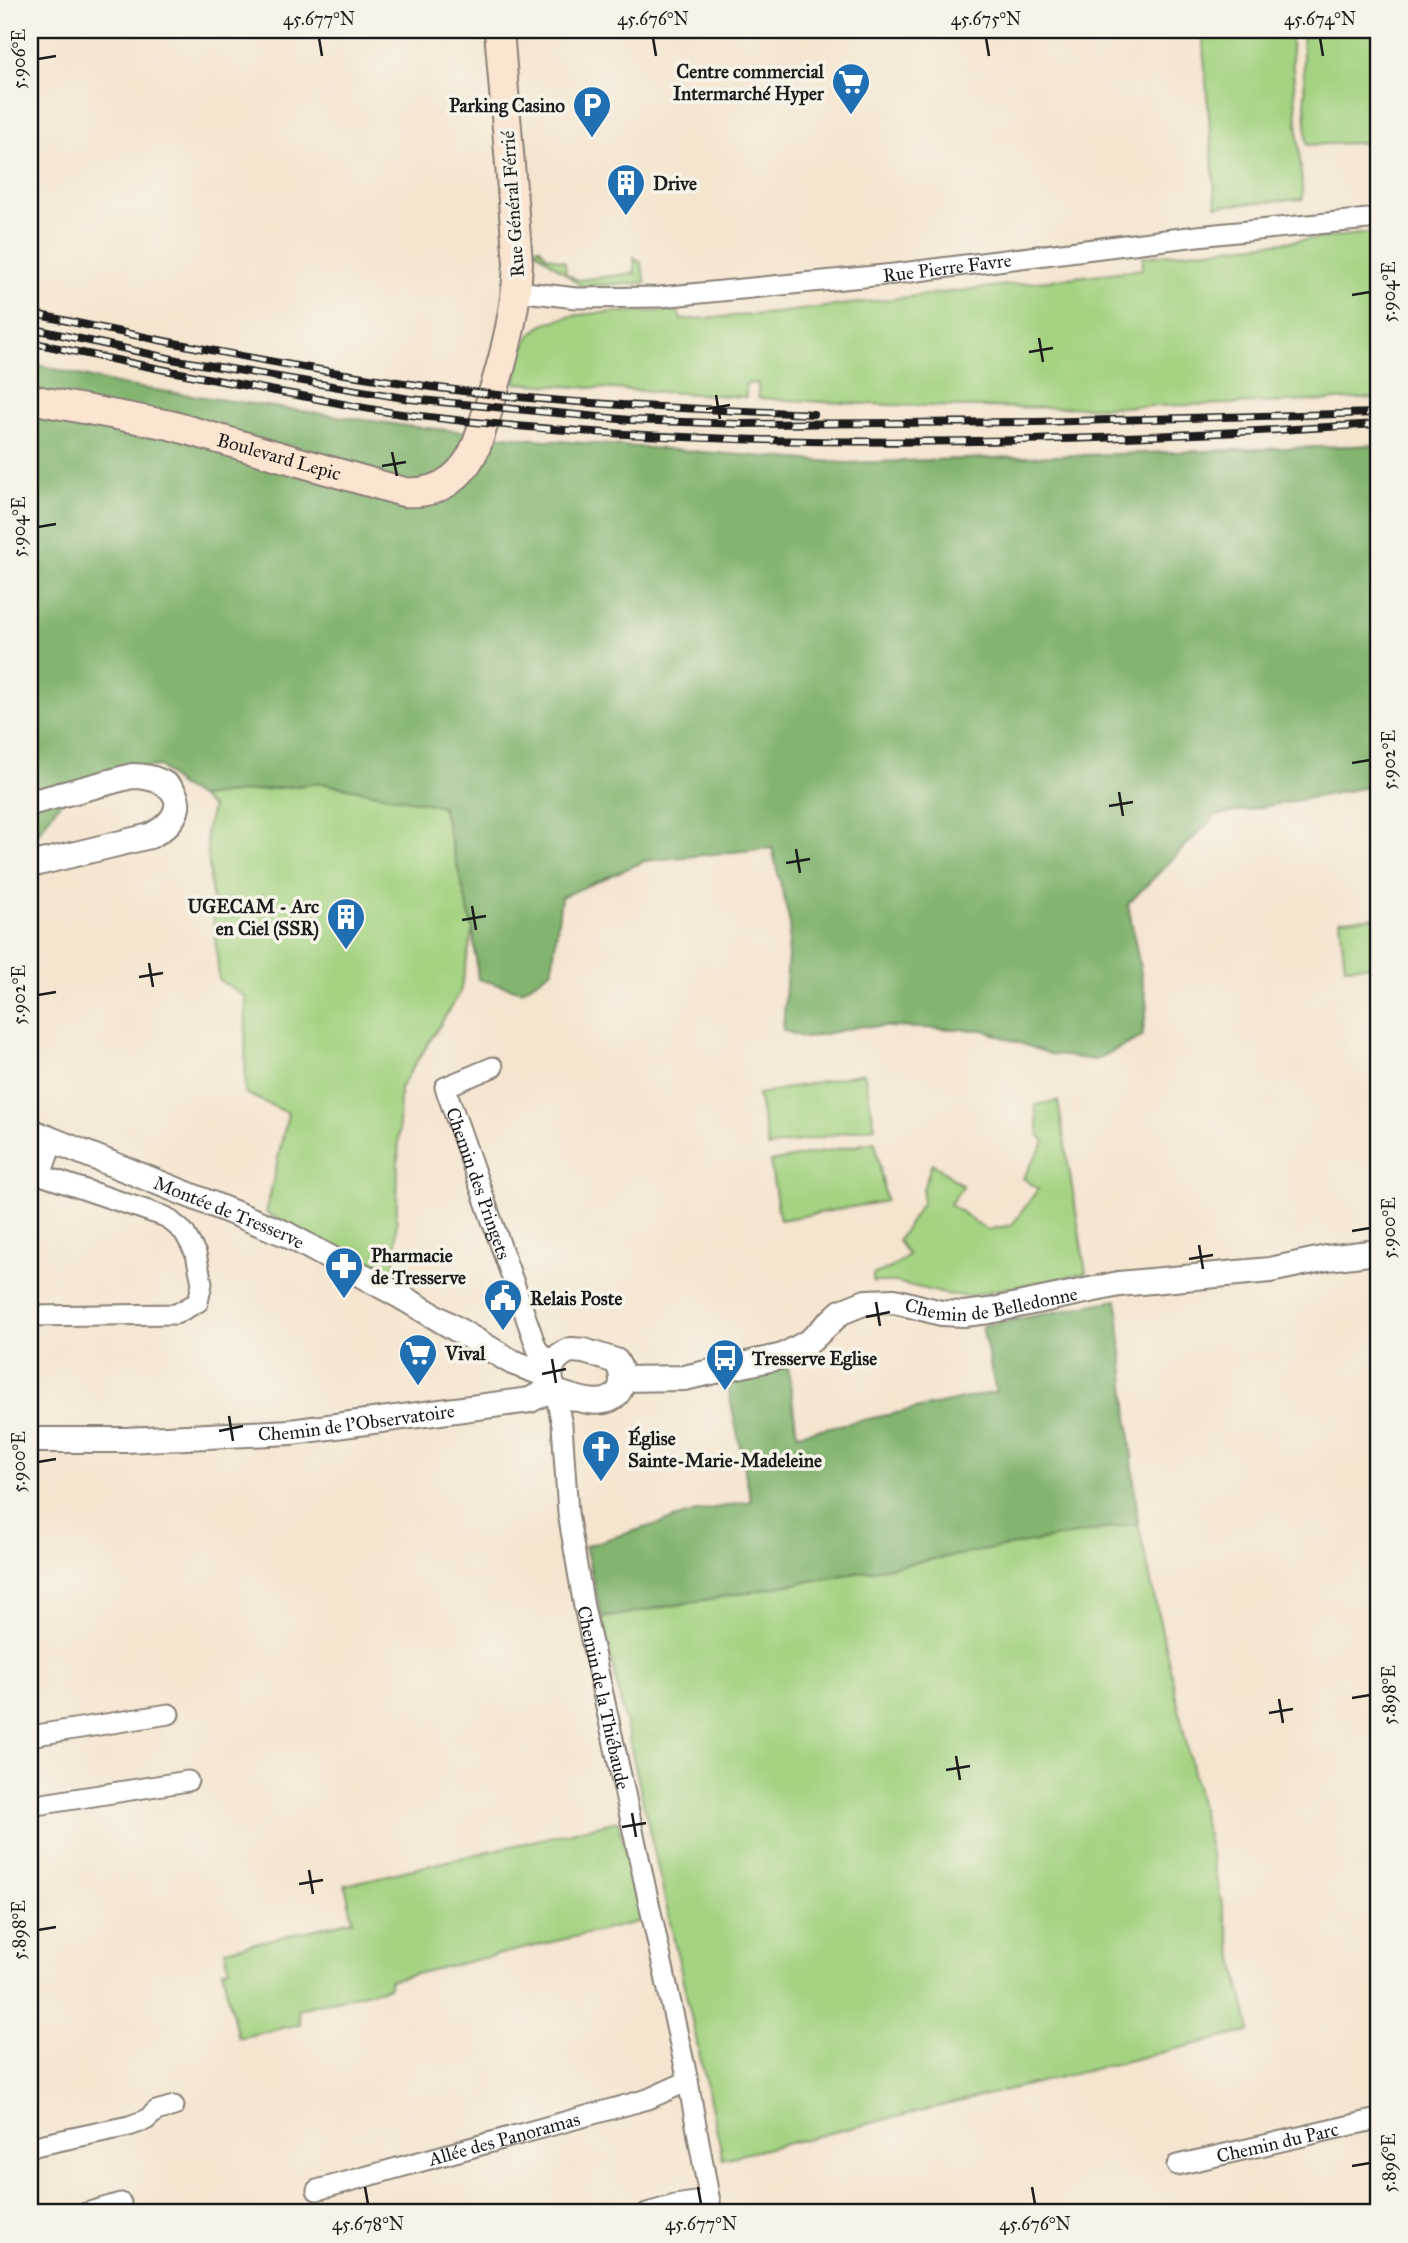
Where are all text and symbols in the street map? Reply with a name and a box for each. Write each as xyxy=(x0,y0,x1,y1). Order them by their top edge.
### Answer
text: 45.677°N xyxy=(283,8,355,30)
text: 45.676°N xyxy=(617,8,689,30)
text: 45.675°N xyxy=(951,8,1021,30)
text: 45.674°N xyxy=(1284,8,1356,30)
text: 5.906°E xyxy=(8,29,30,89)
place label: Centre commercial Intermarché Hyper xyxy=(673,60,825,106)
supermarket icon: Centre commercial Intermarché Hyper xyxy=(830,61,872,116)
parking icon: Parking Casino xyxy=(571,84,613,139)
place label: Parking Casino xyxy=(449,94,565,118)
street label: Rue Général Férrié xyxy=(496,130,529,278)
building icon: Drive xyxy=(605,162,647,217)
place label: Drive xyxy=(653,172,697,195)
street label: Rue Pierre Favre xyxy=(882,248,1013,287)
text: 5.904°E xyxy=(1378,261,1400,323)
street label: Boulevard Lepic xyxy=(214,428,344,485)
text: 5.904°E xyxy=(8,496,30,558)
text: 5.902°E xyxy=(1378,730,1400,790)
place label: UGECAM - Arc en Ciel (SSR) xyxy=(188,895,319,941)
building icon: UGECAM - Arc en Ciel (SSR) xyxy=(325,896,367,951)
text: 5.902°E xyxy=(8,965,30,1025)
street label: Chemin des Pringets xyxy=(441,1104,516,1262)
street label: Montée de Tresserve xyxy=(150,1171,308,1254)
text: 5.900°E xyxy=(1378,1197,1400,1259)
place label: Pharmacie de Tresserve xyxy=(371,1244,466,1289)
pharmacy icon: Pharmacie de Tresserve xyxy=(323,1245,365,1300)
public building icon: Relais Poste xyxy=(482,1277,524,1332)
street label: Chemin de Belledonne xyxy=(902,1282,1080,1326)
place label: Relais Poste xyxy=(530,1287,622,1310)
supermarket icon: Vival xyxy=(397,1332,439,1387)
bus stop icon: Tresserve Eglise xyxy=(704,1337,746,1392)
place label: Vival xyxy=(444,1342,486,1365)
place label: Tresserve Eglise xyxy=(751,1347,877,1371)
street label: Chemin de l'Observatoire xyxy=(257,1399,456,1446)
place label: Église Sainte-Marie-Madeleine xyxy=(628,1425,822,1472)
church icon: Église Sainte-Marie-Madeleine xyxy=(580,1428,622,1483)
text: 5.900°E xyxy=(8,1431,30,1493)
street label: Chemin de la Thiébaude xyxy=(572,1604,635,1792)
text: 5.898°E xyxy=(1378,1665,1400,1725)
text: 5.898°E xyxy=(8,1900,30,1960)
street label: Allée des Panoramas xyxy=(425,2107,583,2171)
street label: Chemin du Parc xyxy=(1214,2117,1341,2168)
text: 5.896°E xyxy=(1378,2133,1400,2193)
text: 45.678°N xyxy=(332,2213,404,2235)
text: 45.677°N xyxy=(665,2213,737,2235)
text: 45.676°N xyxy=(999,2213,1071,2235)

